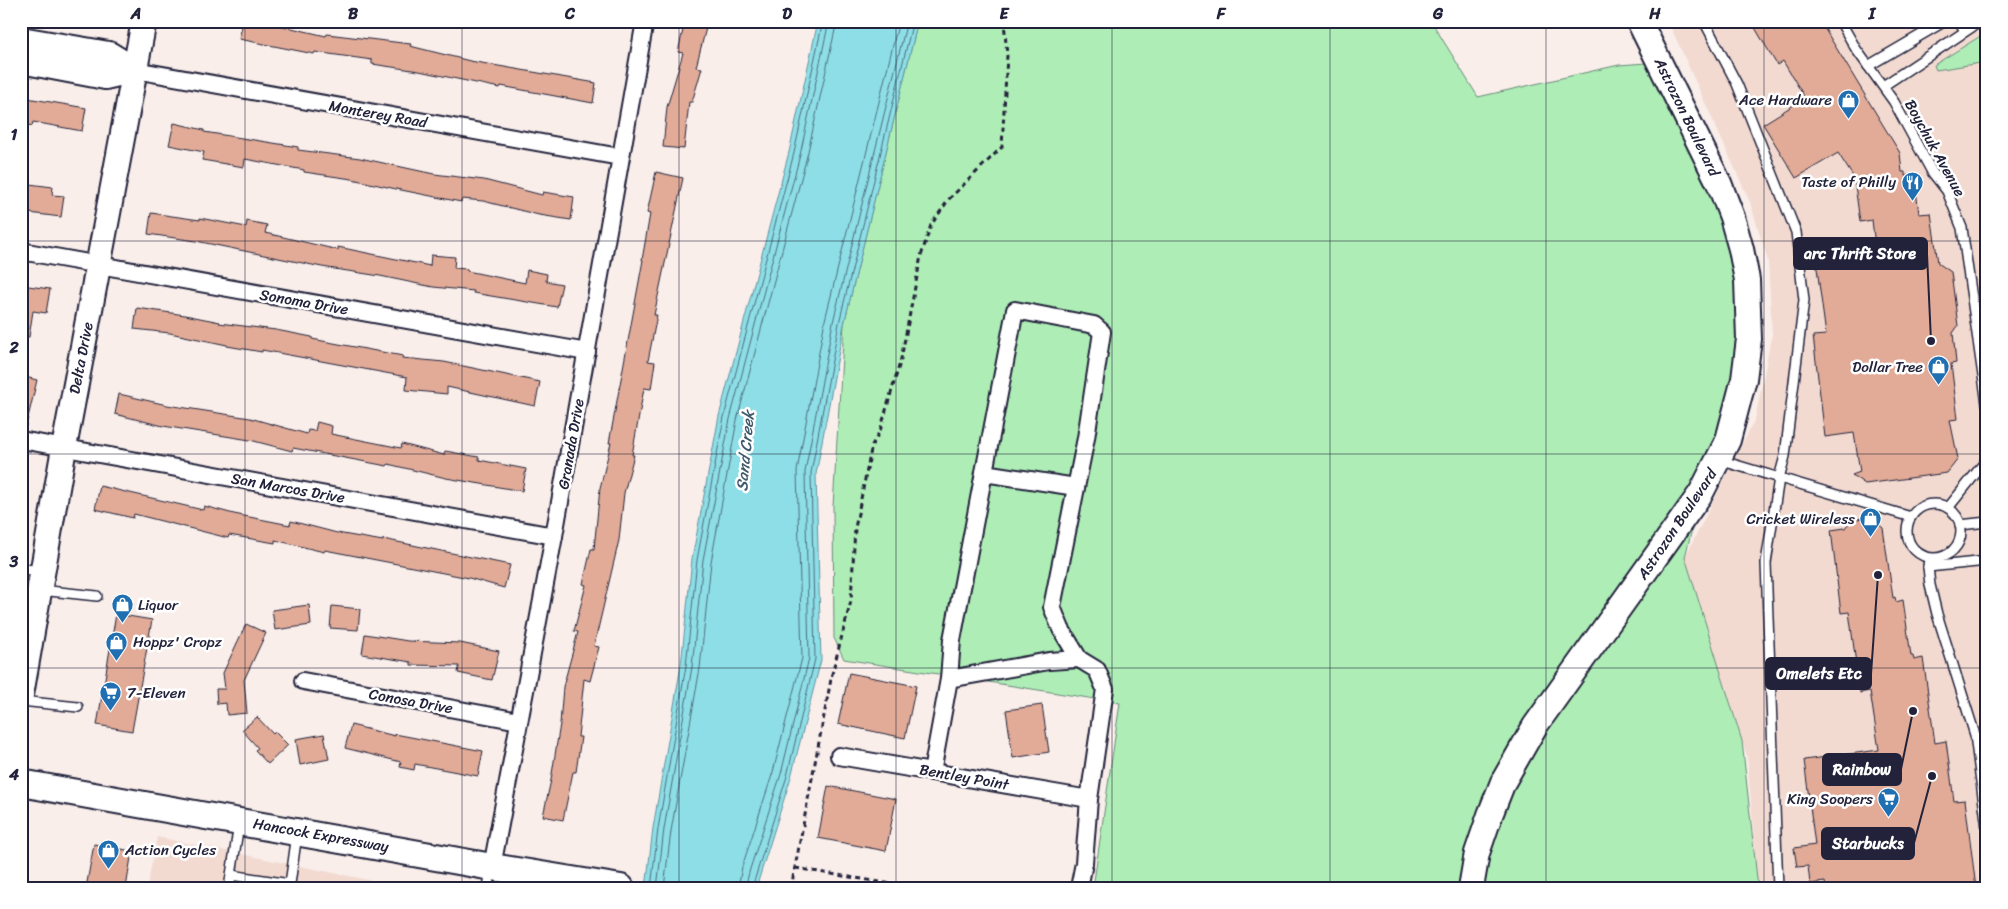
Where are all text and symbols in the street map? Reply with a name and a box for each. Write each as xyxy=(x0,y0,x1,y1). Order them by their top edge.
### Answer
text: A xyxy=(130,0,141,28)
text: B xyxy=(348,0,359,28)
text: C xyxy=(564,0,576,28)
text: D xyxy=(782,0,792,28)
text: E xyxy=(1000,0,1010,28)
text: F xyxy=(1216,0,1227,28)
text: G xyxy=(1432,0,1444,28)
text: H xyxy=(1648,0,1661,28)
text: I xyxy=(1868,0,1877,28)
street label: Astrozon Boulevard xyxy=(1647,52,1727,182)
place label: Ace Hardware xyxy=(1738,87,1832,113)
shop icon: Ace Hardware xyxy=(1836,88,1860,119)
street label: Monterey Road xyxy=(327,93,430,136)
street label: Boychuk Avenue xyxy=(1897,94,1973,202)
text: 1 xyxy=(11,120,18,149)
place label: Taste of Philly xyxy=(1801,169,1896,195)
restaurant icon: Taste of Philly xyxy=(1900,170,1924,201)
callout: arc Thrift Store xyxy=(1794,238,1927,269)
text: arc Thrift Store xyxy=(1803,239,1916,268)
street label: Sonoma Drive xyxy=(258,281,351,323)
street label: Delta Drive xyxy=(61,319,101,396)
text: 2 xyxy=(8,333,19,362)
place label: Dollar Tree xyxy=(1852,354,1923,380)
shop icon: Dollar Tree xyxy=(1927,355,1951,386)
street label: Granada Drive xyxy=(550,396,592,492)
water label: Sand Creek xyxy=(727,407,763,492)
street label: Astrozon Boulevard xyxy=(1630,462,1725,586)
street label: San Marcos Drive xyxy=(229,465,347,511)
place label: Cricket Wireless xyxy=(1746,506,1855,532)
shop icon: Cricket Wireless xyxy=(1859,507,1883,538)
text: 3 xyxy=(9,547,19,576)
place label: Liquor xyxy=(138,592,179,618)
shop icon: Liquor xyxy=(110,593,134,624)
place label: Hoppz' Cropz xyxy=(133,629,223,655)
shop icon: Hoppz' Cropz xyxy=(105,630,129,661)
callout: Omelets Etc xyxy=(1766,658,1871,689)
text: Omelets Etc xyxy=(1775,659,1863,688)
place label: 7-Eleven xyxy=(127,680,186,706)
supermarket icon: 7-Eleven xyxy=(99,681,123,712)
street label: Conosa Drive xyxy=(367,681,455,721)
callout: Rainbow xyxy=(1823,754,1901,785)
text: Rainbow xyxy=(1832,755,1892,784)
street label: Bentley Point xyxy=(917,756,1012,798)
text: 4 xyxy=(8,760,19,789)
place label: King Soopers xyxy=(1787,786,1873,812)
supermarket icon: King Soopers xyxy=(1877,787,1901,818)
street label: Hancock Expressway xyxy=(251,810,391,860)
callout: Starbucks xyxy=(1822,828,1914,859)
text: Starbucks xyxy=(1831,829,1904,858)
place label: Action Cycles xyxy=(124,837,216,863)
shop icon: Action Cycles xyxy=(97,838,121,869)

